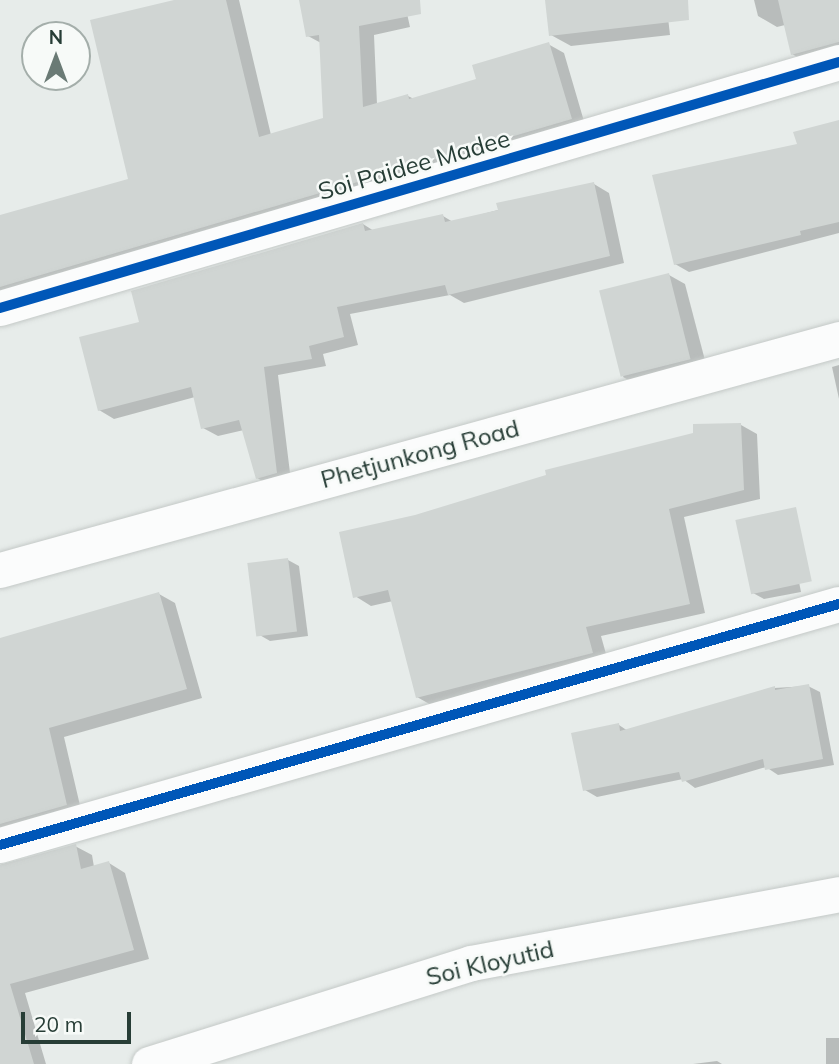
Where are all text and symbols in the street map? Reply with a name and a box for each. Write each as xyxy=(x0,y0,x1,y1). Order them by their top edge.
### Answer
north arrow xyxy=(21,21,91,91)
text: N xyxy=(49,25,63,49)
street label: Soi Paidee Madee xyxy=(315,124,513,206)
street label: Phetjunkong Road xyxy=(318,414,522,494)
street label: Soi Kloyutid xyxy=(423,934,557,992)
scale bar xyxy=(24,998,135,1042)
text: 20 m xyxy=(34,1011,83,1037)

